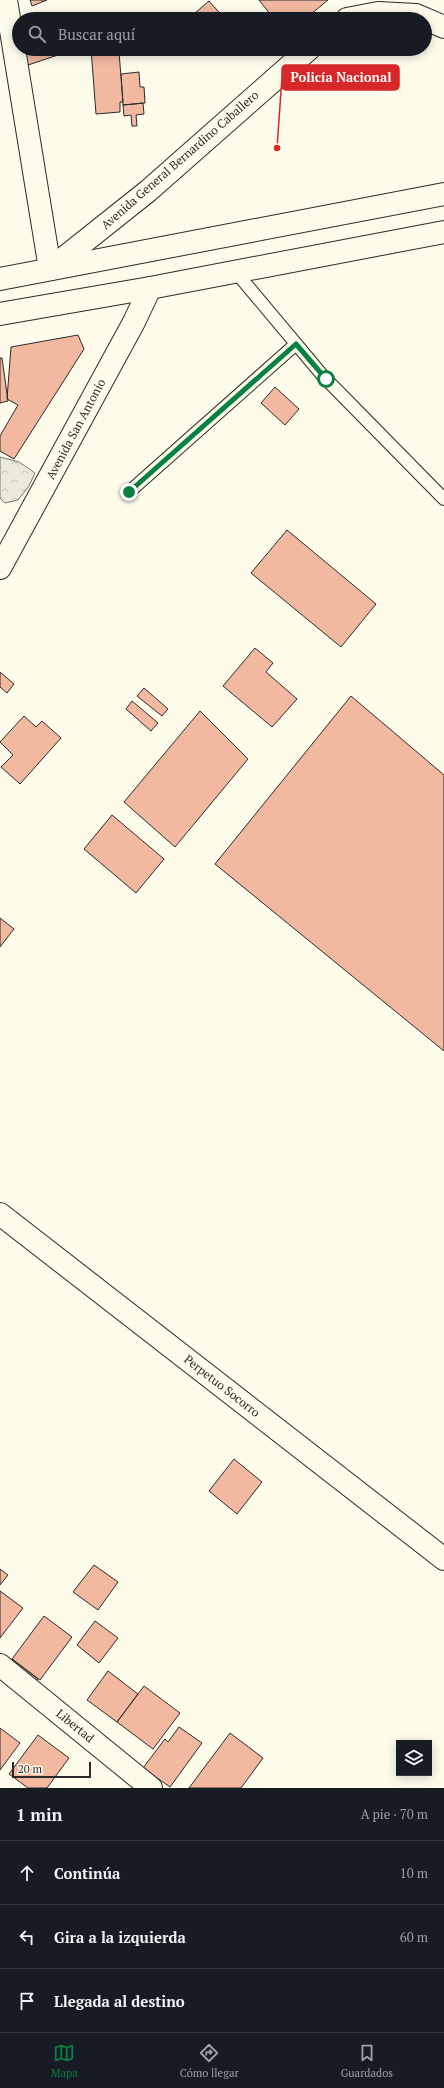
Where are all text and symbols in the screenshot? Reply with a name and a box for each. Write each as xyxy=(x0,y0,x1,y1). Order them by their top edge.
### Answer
search box xyxy=(12,12,432,56)
icon: search xyxy=(26,23,48,45)
text: Buscar aquí xyxy=(58,24,135,44)
callout: Policía Nacional xyxy=(282,65,399,90)
text: Policía Nacional xyxy=(291,68,392,86)
street label: Avenida General Bernardino Caballero xyxy=(98,87,262,232)
route start xyxy=(317,370,335,388)
street label: Avenida San Antonio xyxy=(43,376,109,482)
route end xyxy=(120,483,138,501)
street label: Perpetuo Socorro xyxy=(181,1351,263,1420)
street label: Libertad xyxy=(53,1706,98,1746)
map controls xyxy=(396,1740,432,1776)
button: layers xyxy=(396,1740,432,1776)
scale bar xyxy=(12,1760,91,1779)
text: 20 m xyxy=(18,1762,42,1776)
text: 1 min xyxy=(16,1803,63,1826)
text: A pie · 70 m xyxy=(361,1805,428,1823)
icon: ahead xyxy=(16,1862,38,1884)
text: Continúa xyxy=(54,1863,120,1883)
text: 10 m xyxy=(400,1864,428,1882)
icon: left xyxy=(16,1926,38,1948)
text: Gira a la izquierda xyxy=(54,1927,186,1947)
text: 60 m xyxy=(400,1928,428,1946)
icon: arrive xyxy=(16,1990,38,2012)
text: Llegada al destino xyxy=(54,1991,185,2011)
tab: Mapa xyxy=(51,2042,78,2080)
tab: Cómo llegar xyxy=(180,2042,239,2080)
tab: Guardados xyxy=(341,2042,393,2080)

